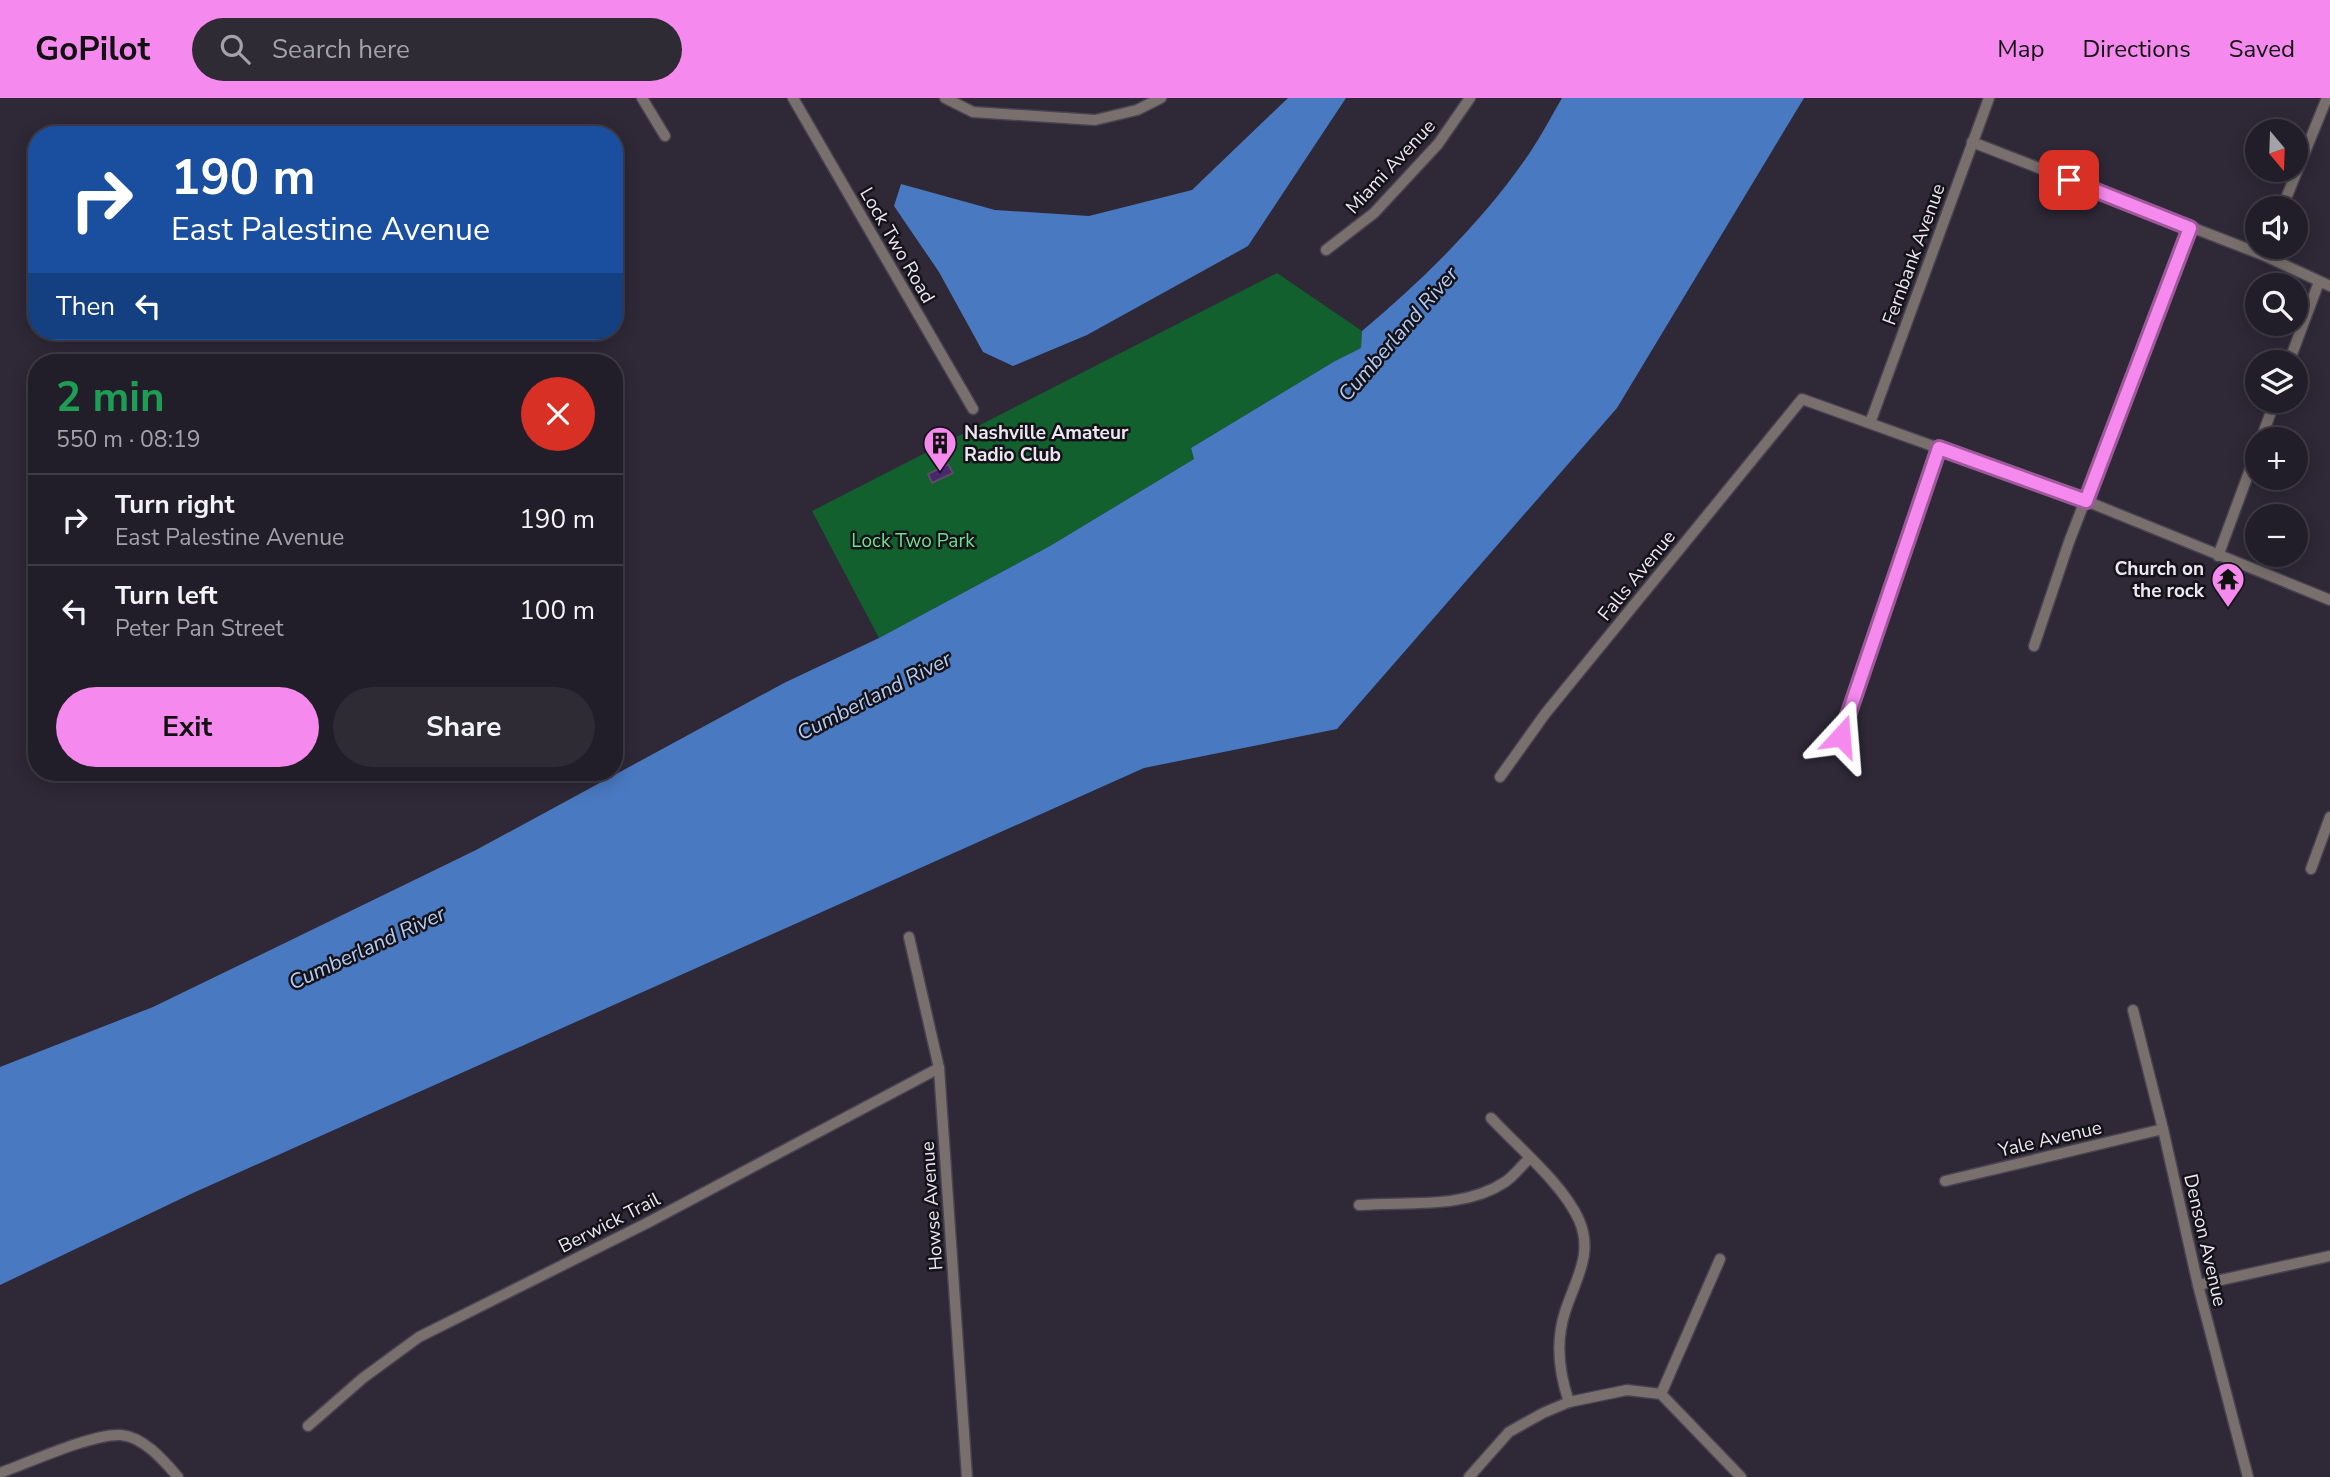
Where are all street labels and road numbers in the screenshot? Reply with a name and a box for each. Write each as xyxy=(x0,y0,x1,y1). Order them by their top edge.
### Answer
street label: Miami Avenue xyxy=(1340,114,1441,220)
street label: Fernbank Avenue xyxy=(1876,180,1952,329)
street label: Lock Two Road xyxy=(853,183,941,308)
street label: Falls Avenue xyxy=(1592,525,1681,627)
street label: Yale Avenue xyxy=(1995,1114,2104,1164)
street label: Howse Avenue xyxy=(915,1140,949,1271)
street label: Denson Avenue xyxy=(2177,1172,2233,1309)
street label: Berwick Trail xyxy=(554,1186,665,1260)

